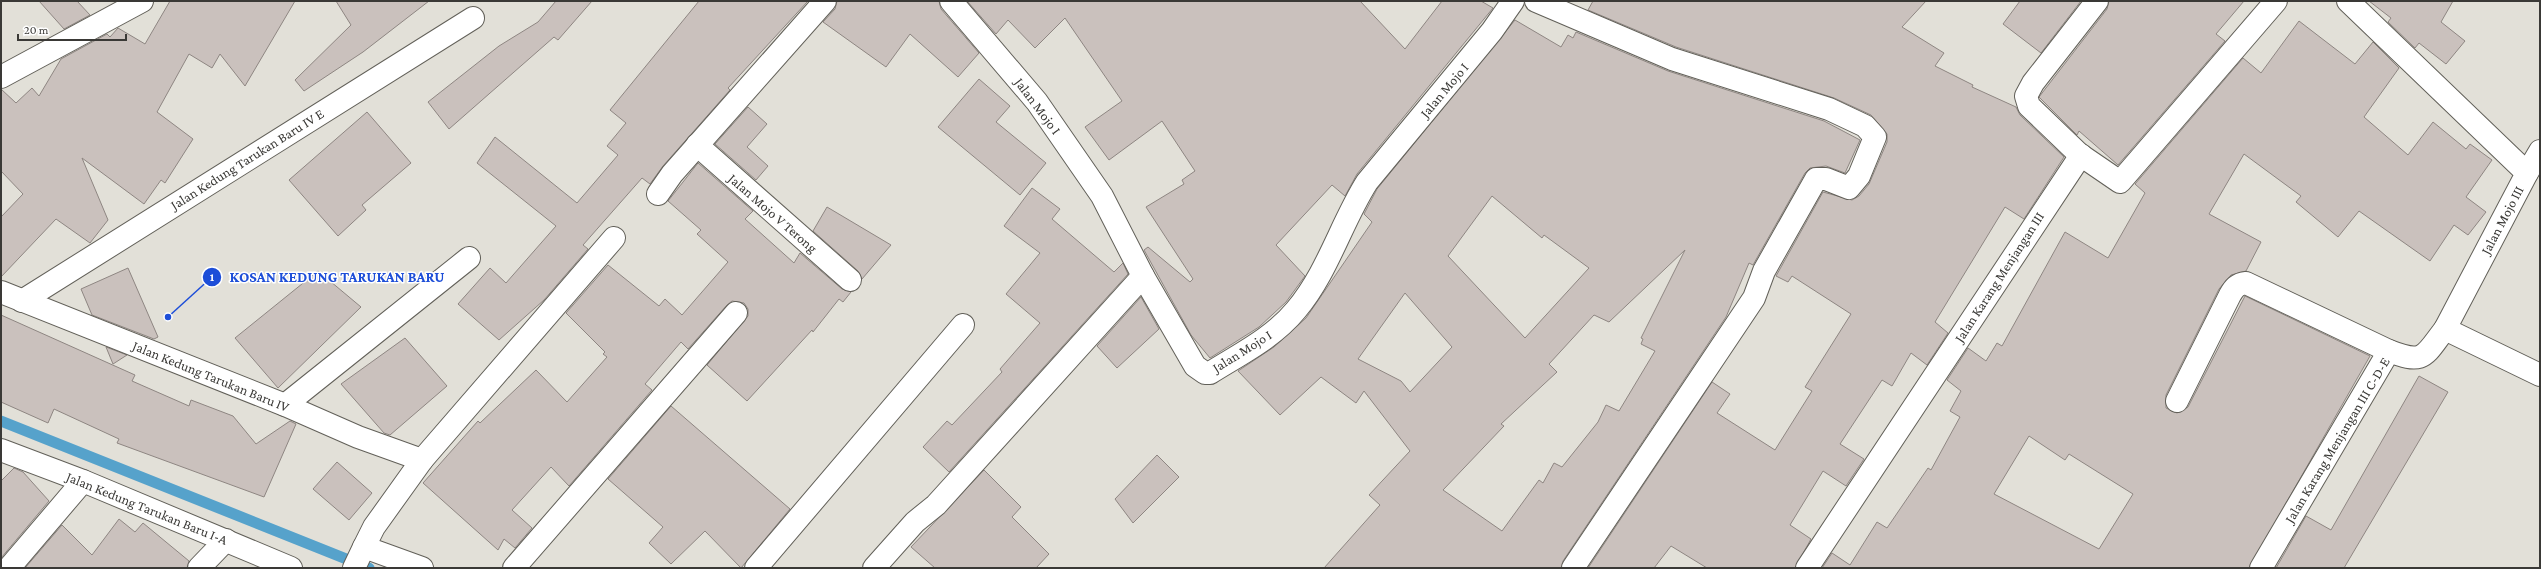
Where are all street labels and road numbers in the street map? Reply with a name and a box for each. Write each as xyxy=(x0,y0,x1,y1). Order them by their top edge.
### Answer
street label: Jalan Mojo I xyxy=(1415,59,1472,123)
street label: Jalan Mojo I xyxy=(1010,73,1064,138)
street label: Jalan Kedung Tarukan Baru IV E xyxy=(166,105,327,214)
street label: Jalan Mojo V Terong xyxy=(723,169,821,257)
street label: Jalan Mojo III xyxy=(2476,183,2528,259)
street label: Jalan Karang Menjangan III xyxy=(1950,209,2048,347)
street label: Jalan Mojo I xyxy=(1208,327,1275,377)
street label: Jalan Kedung Tarukan Baru IV xyxy=(129,336,292,415)
street label: Jalan Karang Menjangan III C-D-E xyxy=(2280,354,2394,528)
street label: Jalan Kedung Tarukan Baru I-A xyxy=(62,468,230,548)

